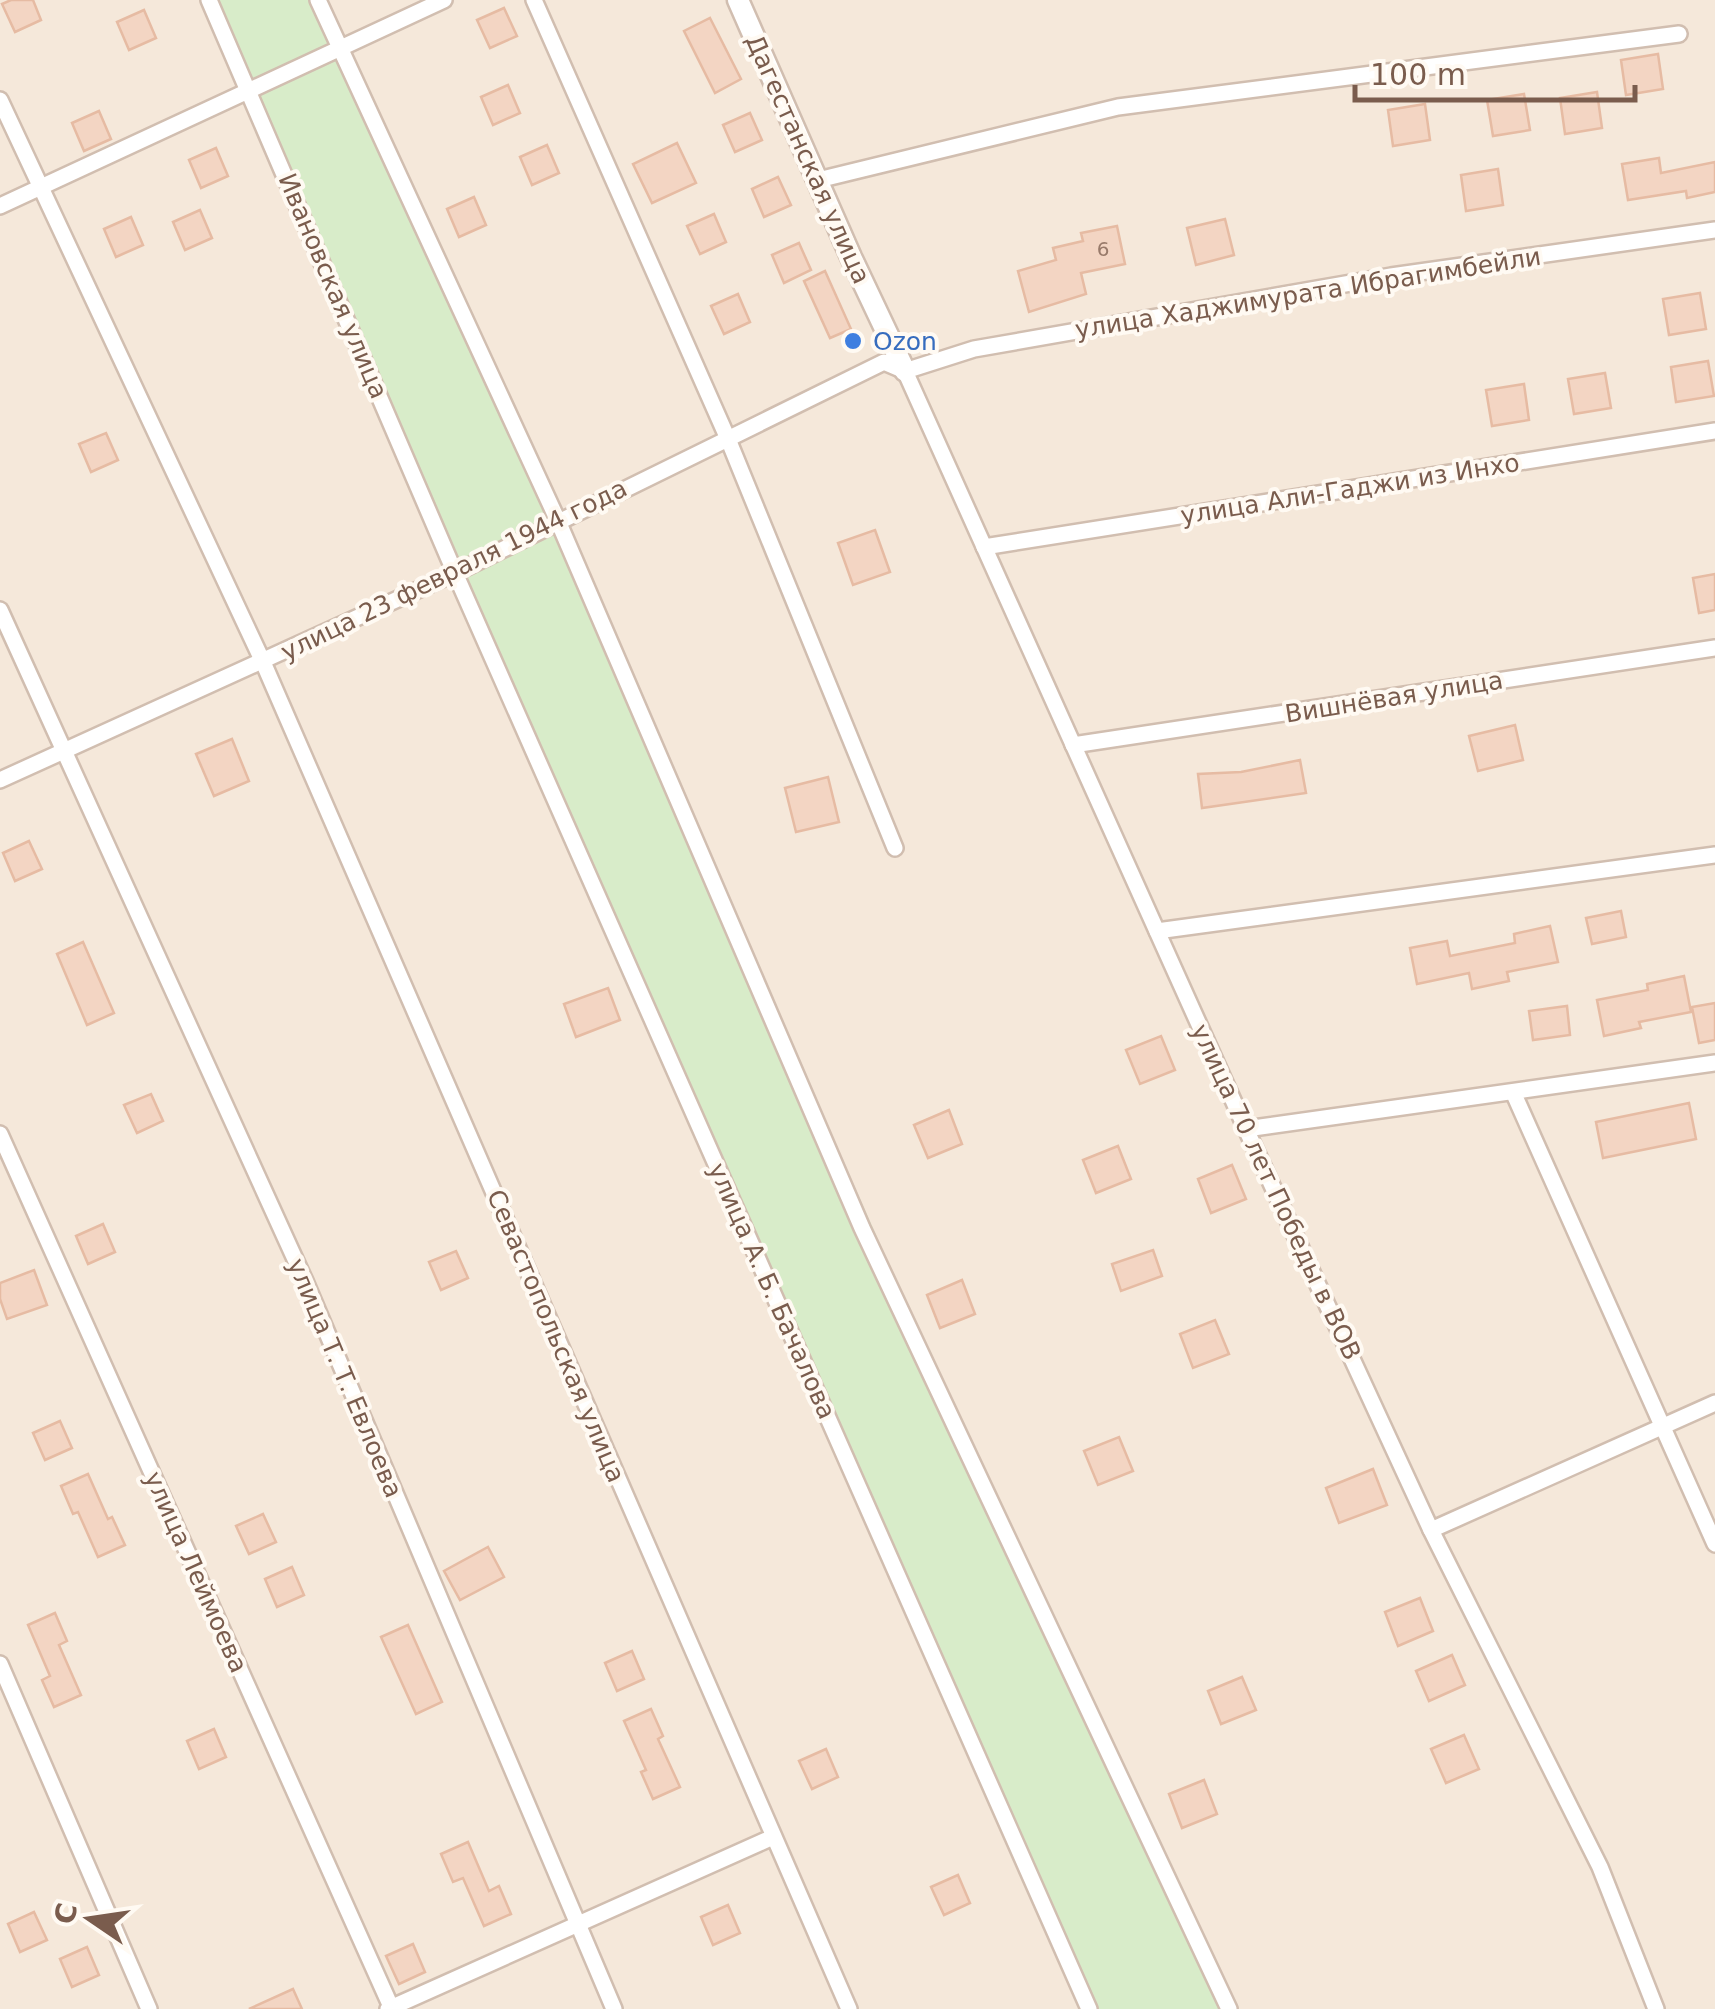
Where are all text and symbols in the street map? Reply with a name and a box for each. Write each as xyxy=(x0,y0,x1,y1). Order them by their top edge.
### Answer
street label: Дагестанская улица xyxy=(740,30,876,288)
scale bar xyxy=(1355,40,1635,102)
text: 100 m xyxy=(1370,57,1466,92)
street label: Ивановская улица xyxy=(272,169,394,403)
house number: 6 xyxy=(1097,237,1109,261)
street label: улица Хаджимурата Ибрагимбейли xyxy=(1073,242,1543,344)
place label: Ozon xyxy=(873,327,937,356)
marker: Ozon xyxy=(842,330,864,352)
street label: улица Али-Гаджи из Инхо xyxy=(1178,448,1522,530)
street label: улица 23 февраля 1944 года xyxy=(276,473,632,667)
street label: Вишнёвая улица xyxy=(1283,665,1505,729)
street label: улица 70 лет Победы в ВОВ xyxy=(1185,1019,1367,1365)
street label: улица А. Б. Бачалова xyxy=(702,1158,842,1424)
street label: Севастопольская улица xyxy=(481,1185,631,1487)
street label: улица Т. Т. Евлоева xyxy=(281,1254,409,1502)
street label: улица Леймоева xyxy=(139,1467,253,1677)
north arrow xyxy=(40,1869,140,1969)
text: С xyxy=(48,1900,85,1927)

